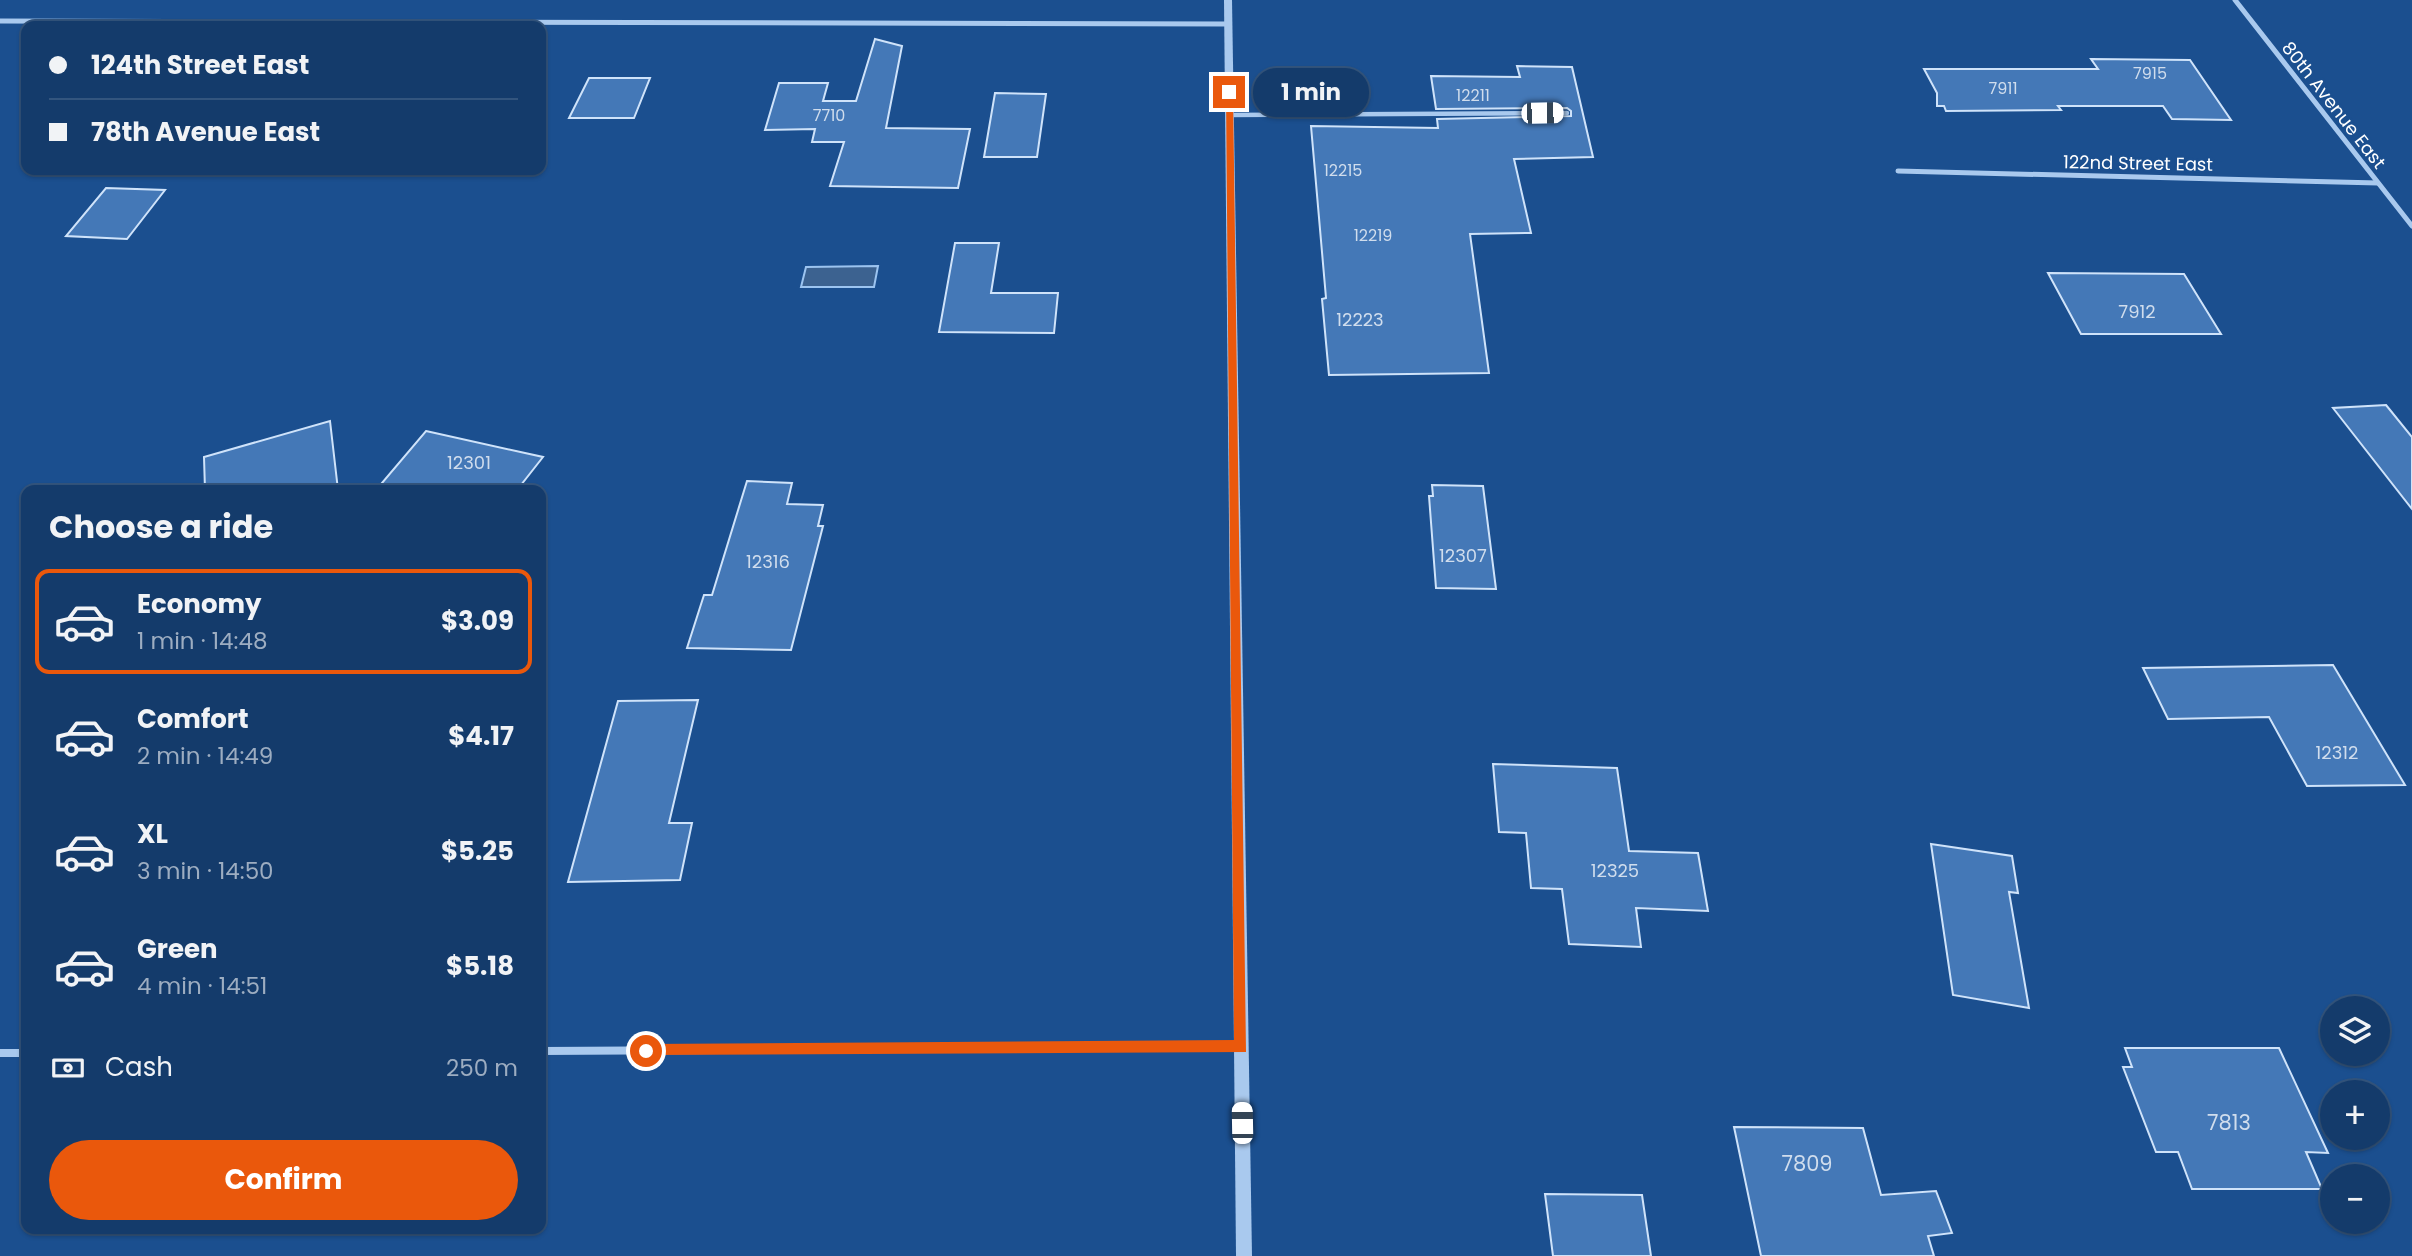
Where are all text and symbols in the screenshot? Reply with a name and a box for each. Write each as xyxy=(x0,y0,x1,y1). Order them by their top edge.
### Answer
street label: 80th Avenue East xyxy=(2276,36,2392,174)
text: 124th Street East xyxy=(91,47,309,83)
house number: 7915 xyxy=(2133,62,2167,85)
callout: 1 min xyxy=(1254,68,1369,116)
route end xyxy=(1213,76,1245,108)
text: 1 min xyxy=(1281,76,1341,108)
house number: 7911 xyxy=(1988,77,2018,100)
house number: 12211 xyxy=(1456,84,1490,107)
car xyxy=(1521,102,1564,124)
house number: 7710 xyxy=(813,104,845,127)
text: 78th Avenue East xyxy=(91,114,320,150)
street label: 122nd Street East xyxy=(2063,149,2213,177)
house number: 12215 xyxy=(1324,159,1362,182)
house number: 12219 xyxy=(1354,224,1392,247)
house number: 7912 xyxy=(2118,299,2156,324)
house number: 12223 xyxy=(1336,307,1384,332)
house number: 12301 xyxy=(447,450,491,475)
text: Choose a ride xyxy=(49,504,273,549)
house number: 12307 xyxy=(1439,543,1487,568)
house number: 12316 xyxy=(746,549,790,574)
text: Economy xyxy=(137,586,261,622)
icon: car xyxy=(53,590,116,653)
text: $3.09 xyxy=(441,603,514,639)
text: 1 min · 14:48 xyxy=(137,625,267,657)
text: Comfort xyxy=(137,701,249,737)
icon: car xyxy=(53,705,116,768)
text: $4.17 xyxy=(448,718,514,754)
text: 2 min · 14:49 xyxy=(137,740,273,772)
house number: 12312 xyxy=(2316,740,2358,765)
text: XL xyxy=(137,816,168,852)
icon: car xyxy=(53,820,116,883)
text: $5.25 xyxy=(441,833,514,869)
text: 3 min · 14:50 xyxy=(137,855,274,887)
house number: 12325 xyxy=(1591,858,1639,883)
text: Green xyxy=(137,931,218,967)
icon: car xyxy=(53,935,116,998)
text: $5.18 xyxy=(446,948,514,984)
text: 4 min · 14:51 xyxy=(137,970,267,1002)
map controls xyxy=(2320,996,2390,1234)
button: layers xyxy=(2320,996,2390,1066)
route start xyxy=(630,1035,662,1067)
icon: cash xyxy=(49,1049,87,1087)
text: Cash xyxy=(105,1049,173,1085)
text: 250 m xyxy=(446,1052,518,1084)
button: + xyxy=(2320,1080,2390,1150)
car xyxy=(1232,1102,1253,1144)
house number: 7813 xyxy=(2207,1108,2251,1137)
button: Confirm xyxy=(49,1140,518,1220)
house number: 7809 xyxy=(1781,1149,1833,1178)
button: − xyxy=(2320,1164,2390,1234)

